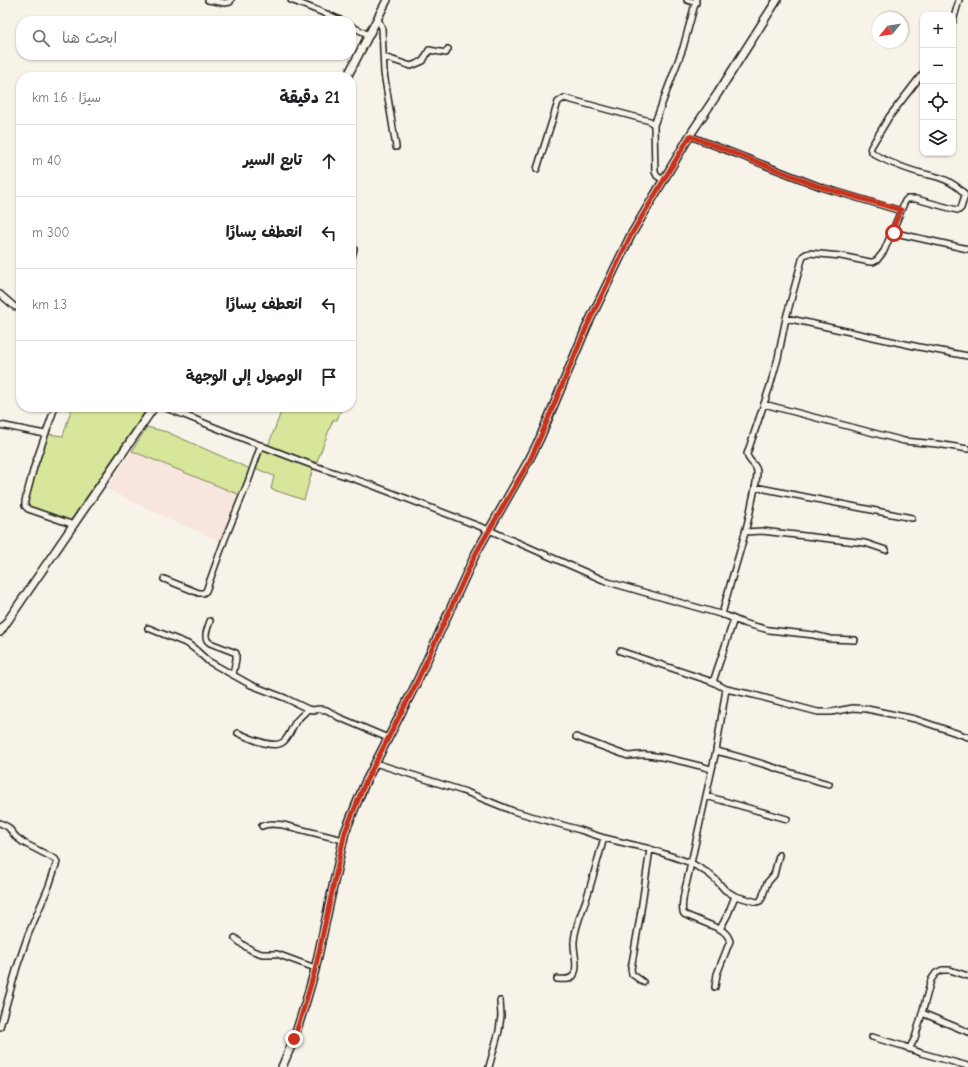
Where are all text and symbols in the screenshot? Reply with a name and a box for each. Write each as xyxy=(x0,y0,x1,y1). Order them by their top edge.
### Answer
north arrow xyxy=(872,12,908,48)
map controls xyxy=(920,12,956,156)
button: + xyxy=(920,12,956,48)
search box xyxy=(16,16,356,60)
icon: search xyxy=(30,27,52,49)
text: ابحث هنا xyxy=(62,29,117,47)
button: − xyxy=(920,48,956,84)
button: locate xyxy=(920,84,956,120)
text: 21 دقيقة xyxy=(280,88,340,107)
text: سيرًا · 1.6 km xyxy=(32,90,101,105)
button: layers xyxy=(920,120,956,156)
icon: ahead xyxy=(318,150,340,172)
text: تابع السير xyxy=(243,151,302,169)
text: 40 m xyxy=(32,153,61,168)
icon: left xyxy=(318,222,340,244)
text: انعطف يسارًا xyxy=(226,223,302,241)
route start xyxy=(885,224,903,242)
text: 300 m xyxy=(32,225,70,240)
icon: left xyxy=(318,294,340,316)
text: انعطف يسارًا xyxy=(226,295,302,313)
text: 1.3 km xyxy=(32,297,67,312)
icon: arrive xyxy=(318,366,340,388)
text: الوصول إلى الوجهة xyxy=(186,367,302,385)
route end xyxy=(285,1030,303,1048)

